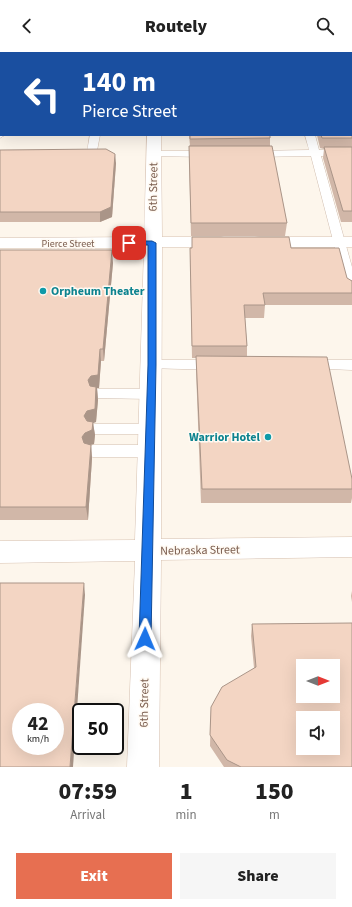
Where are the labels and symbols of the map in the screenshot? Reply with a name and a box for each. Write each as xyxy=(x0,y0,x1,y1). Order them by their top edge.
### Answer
street label: 6th Street xyxy=(145,162,162,212)
pin xyxy=(112,226,146,260)
street label: Pierce Street xyxy=(42,237,95,251)
place label: Orpheum Theater xyxy=(51,283,145,300)
marker: Orpheum Theater xyxy=(38,286,48,296)
place label: Warrior Hotel xyxy=(189,429,261,446)
marker: Warrior Hotel xyxy=(263,432,273,442)
street label: Nebraska Street xyxy=(160,541,240,560)
position arrow xyxy=(124,618,166,660)
north arrow xyxy=(296,659,340,703)
street label: 6th Street xyxy=(136,678,153,728)
speed limit sign: 50 xyxy=(72,703,124,755)

